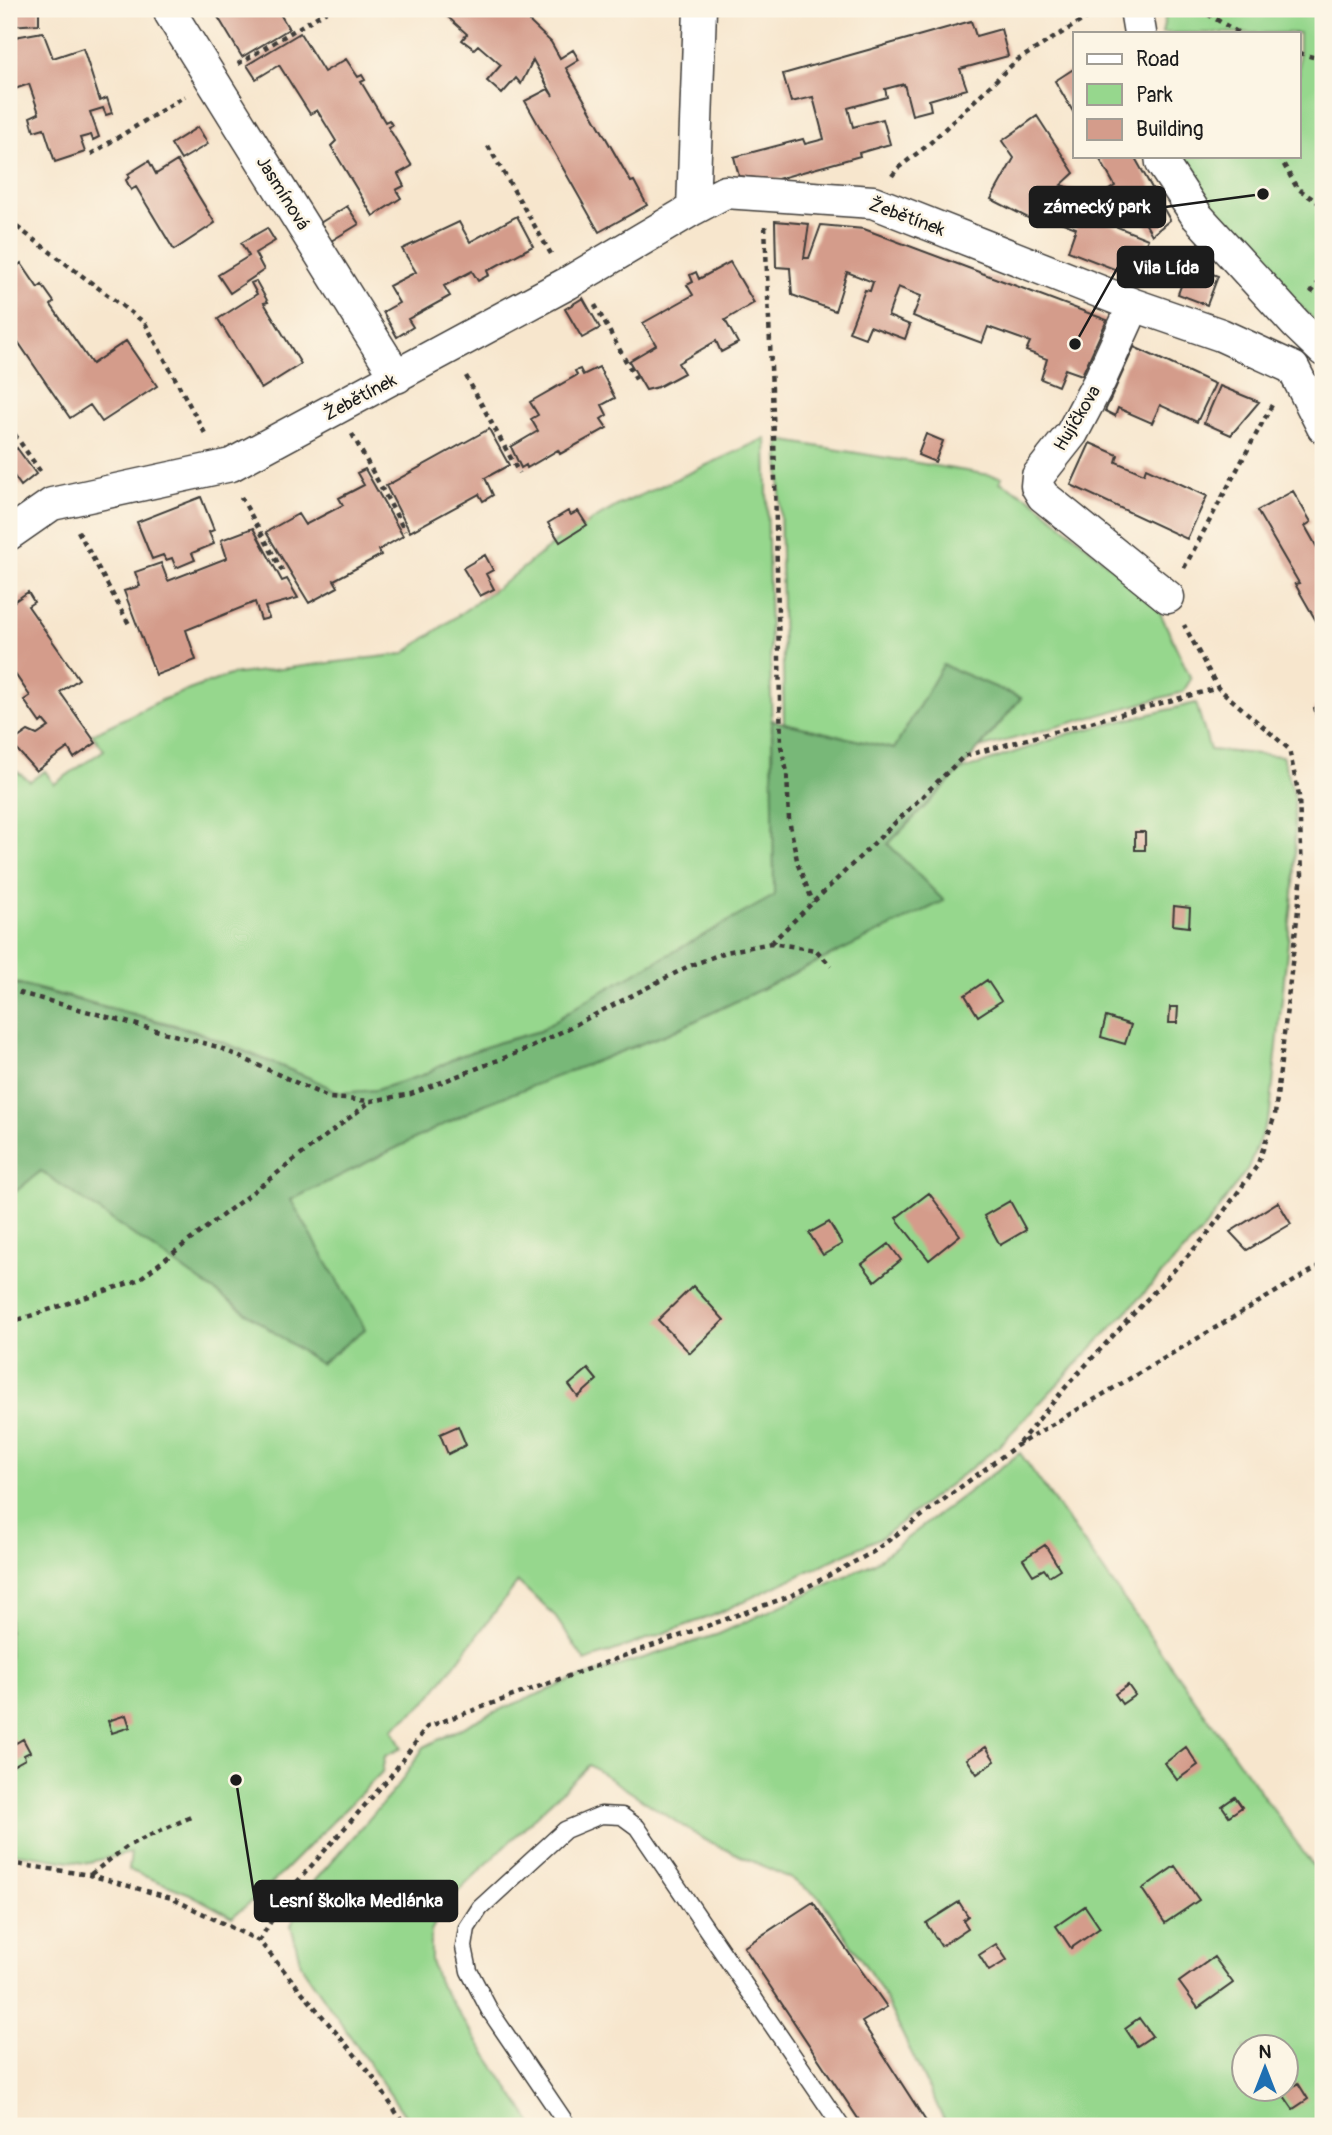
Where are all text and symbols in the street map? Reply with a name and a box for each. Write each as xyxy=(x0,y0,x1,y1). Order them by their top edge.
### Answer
legend xyxy=(1073,32,1300,158)
text: Road xyxy=(1136,46,1180,73)
text: Park xyxy=(1136,82,1173,109)
text: Building xyxy=(1136,116,1203,143)
street label: Jasmínová xyxy=(251,152,314,234)
callout: zámecký park xyxy=(1030,187,1165,227)
street label: Žebětínek xyxy=(866,193,948,242)
text: zámecký park xyxy=(1043,195,1152,219)
callout: Vila Lída xyxy=(1118,247,1213,287)
text: Vila Lída xyxy=(1133,256,1199,280)
street label: Žebětínek xyxy=(320,369,401,426)
street label: Hujíčkova xyxy=(1049,381,1106,455)
callout: Lesní školka Medlánka xyxy=(255,1881,457,1921)
text: Lesní školka Medlánka xyxy=(269,1889,443,1913)
north arrow xyxy=(1230,2034,1300,2104)
text: N xyxy=(1259,2040,1272,2064)

